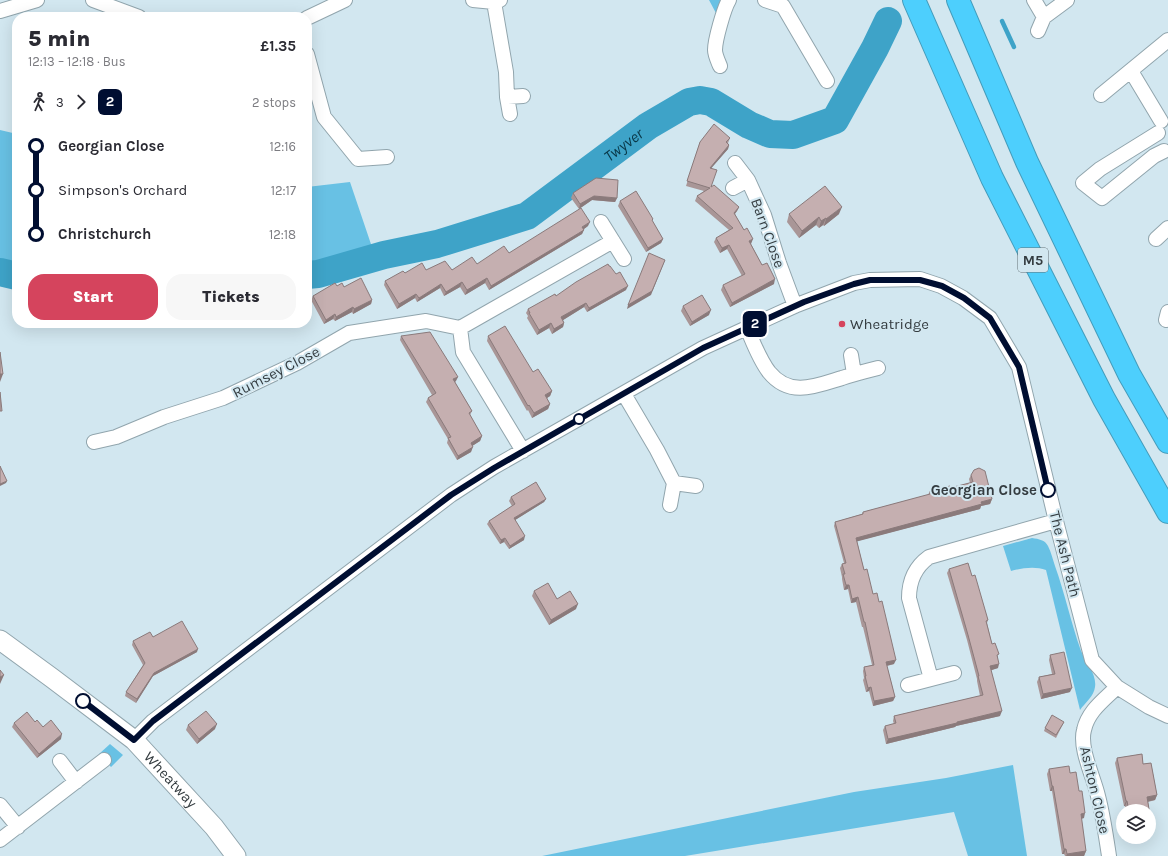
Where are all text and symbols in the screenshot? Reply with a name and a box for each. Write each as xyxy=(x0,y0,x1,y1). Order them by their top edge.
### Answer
text: 5 min xyxy=(28,26,90,52)
text: £1.35 xyxy=(260,37,296,55)
text: 12:13 – 12:18 · Bus xyxy=(28,54,126,69)
icon: walk xyxy=(28,91,50,113)
icon: forward xyxy=(70,91,92,113)
text: 2 xyxy=(106,93,114,110)
text: 3 xyxy=(56,95,64,110)
text: 2 stops xyxy=(252,95,296,110)
water label: Twyver xyxy=(600,123,647,165)
text: Georgian Close xyxy=(58,137,164,155)
text: 12:16 xyxy=(269,139,296,154)
text: Simpson's Orchard xyxy=(58,181,187,199)
text: 12:17 xyxy=(271,183,296,198)
street label: Barn Close xyxy=(747,196,789,270)
text: Christchurch xyxy=(58,225,151,243)
text: 12:18 xyxy=(269,227,296,242)
road number: M5 xyxy=(1018,248,1048,272)
button: Start xyxy=(28,274,158,320)
button: Tickets xyxy=(166,274,296,320)
line badge: 2 xyxy=(742,311,768,337)
text: 2 xyxy=(751,315,759,332)
place label: Wheatridge xyxy=(850,315,929,333)
marker: Wheatridge xyxy=(837,319,847,329)
street label: Rumsey Close xyxy=(229,342,323,402)
unlabelled marker xyxy=(573,413,585,425)
place label: Georgian Close xyxy=(931,481,1037,499)
marker: Georgian Close xyxy=(1040,482,1056,498)
street label: The Ash Path xyxy=(1046,509,1084,599)
unlabelled marker xyxy=(75,693,91,709)
street label: Ashton Close xyxy=(1076,745,1114,835)
street label: Wheatway xyxy=(140,748,201,812)
map controls xyxy=(1116,804,1156,844)
button: layers xyxy=(1116,804,1156,844)

